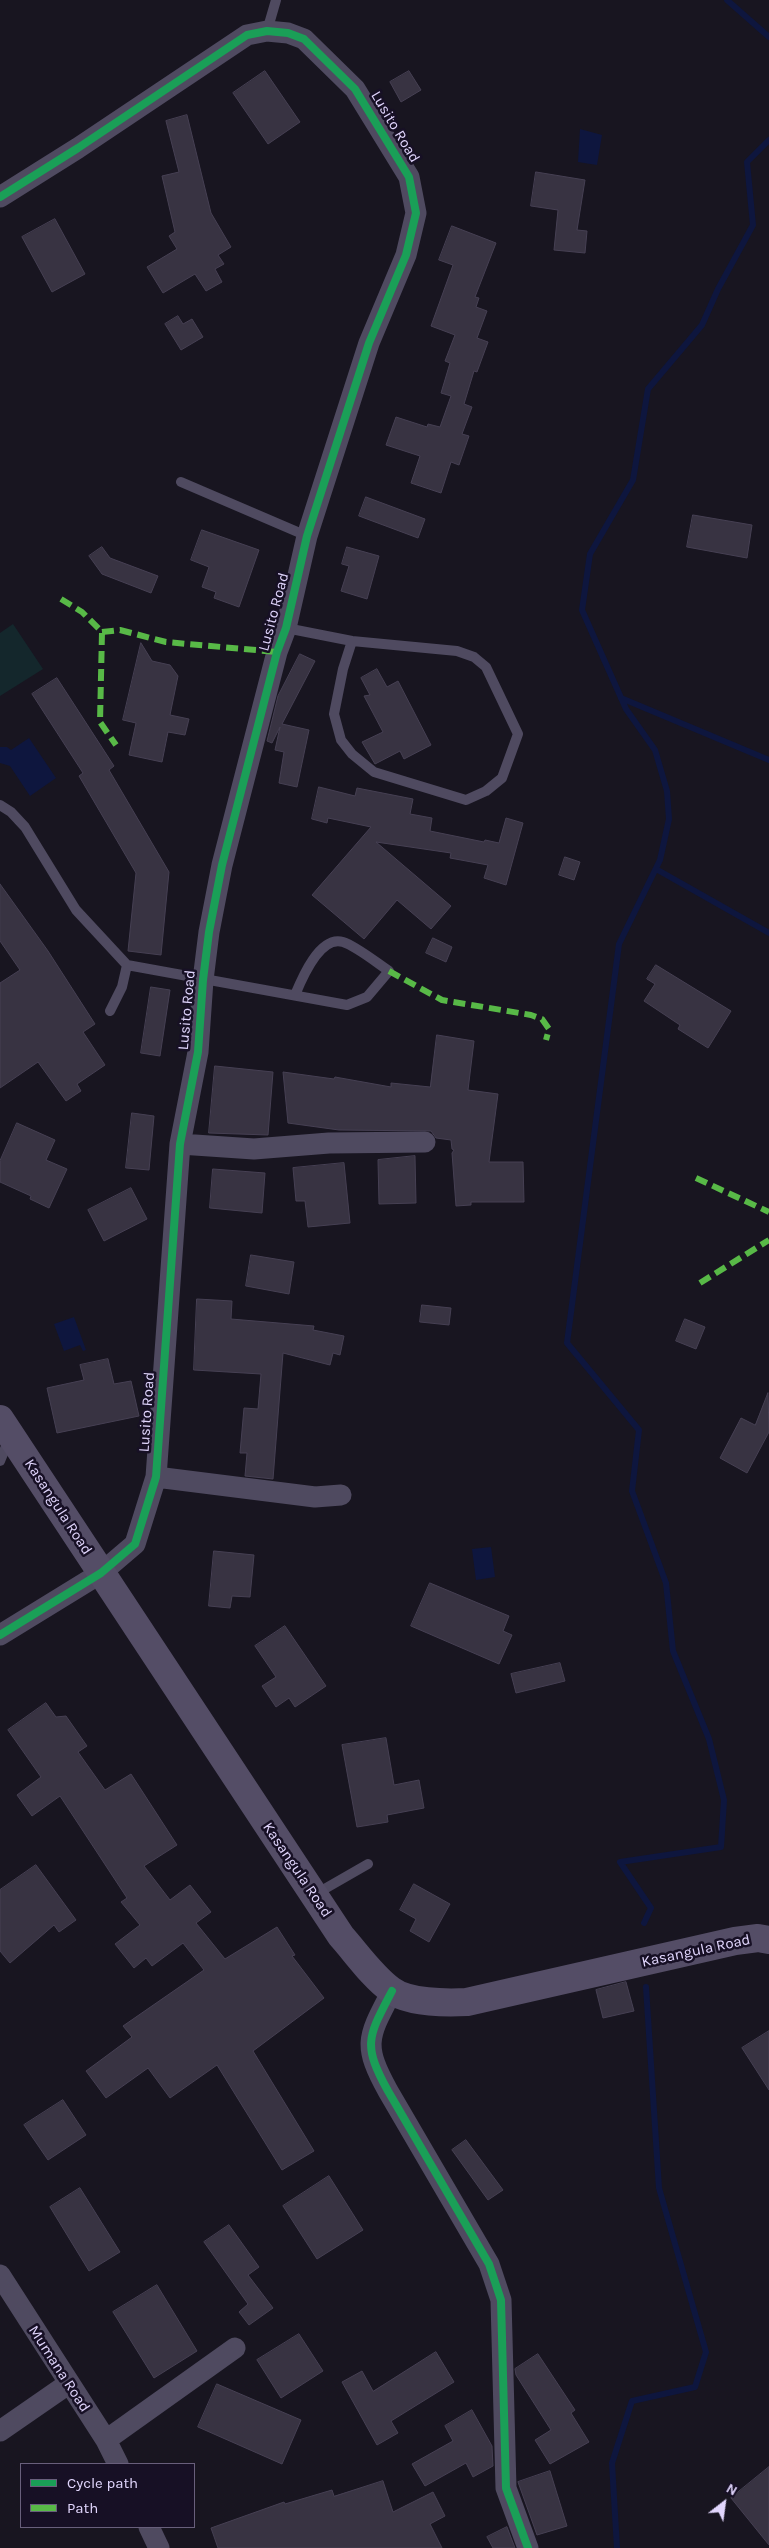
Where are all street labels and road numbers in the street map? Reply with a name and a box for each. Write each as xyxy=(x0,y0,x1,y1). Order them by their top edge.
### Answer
street label: Lusito Road xyxy=(367,88,423,166)
street label: Lusito Road xyxy=(255,571,293,653)
street label: Lusito Road xyxy=(175,969,199,1051)
street label: Lusito Road xyxy=(135,1371,159,1453)
street label: Kasangula Road xyxy=(20,1456,96,1558)
street label: Kasangula Road xyxy=(259,1819,335,1921)
street label: Kasangula Road xyxy=(640,1931,752,1971)
street label: Mumana Road xyxy=(24,2322,94,2416)

